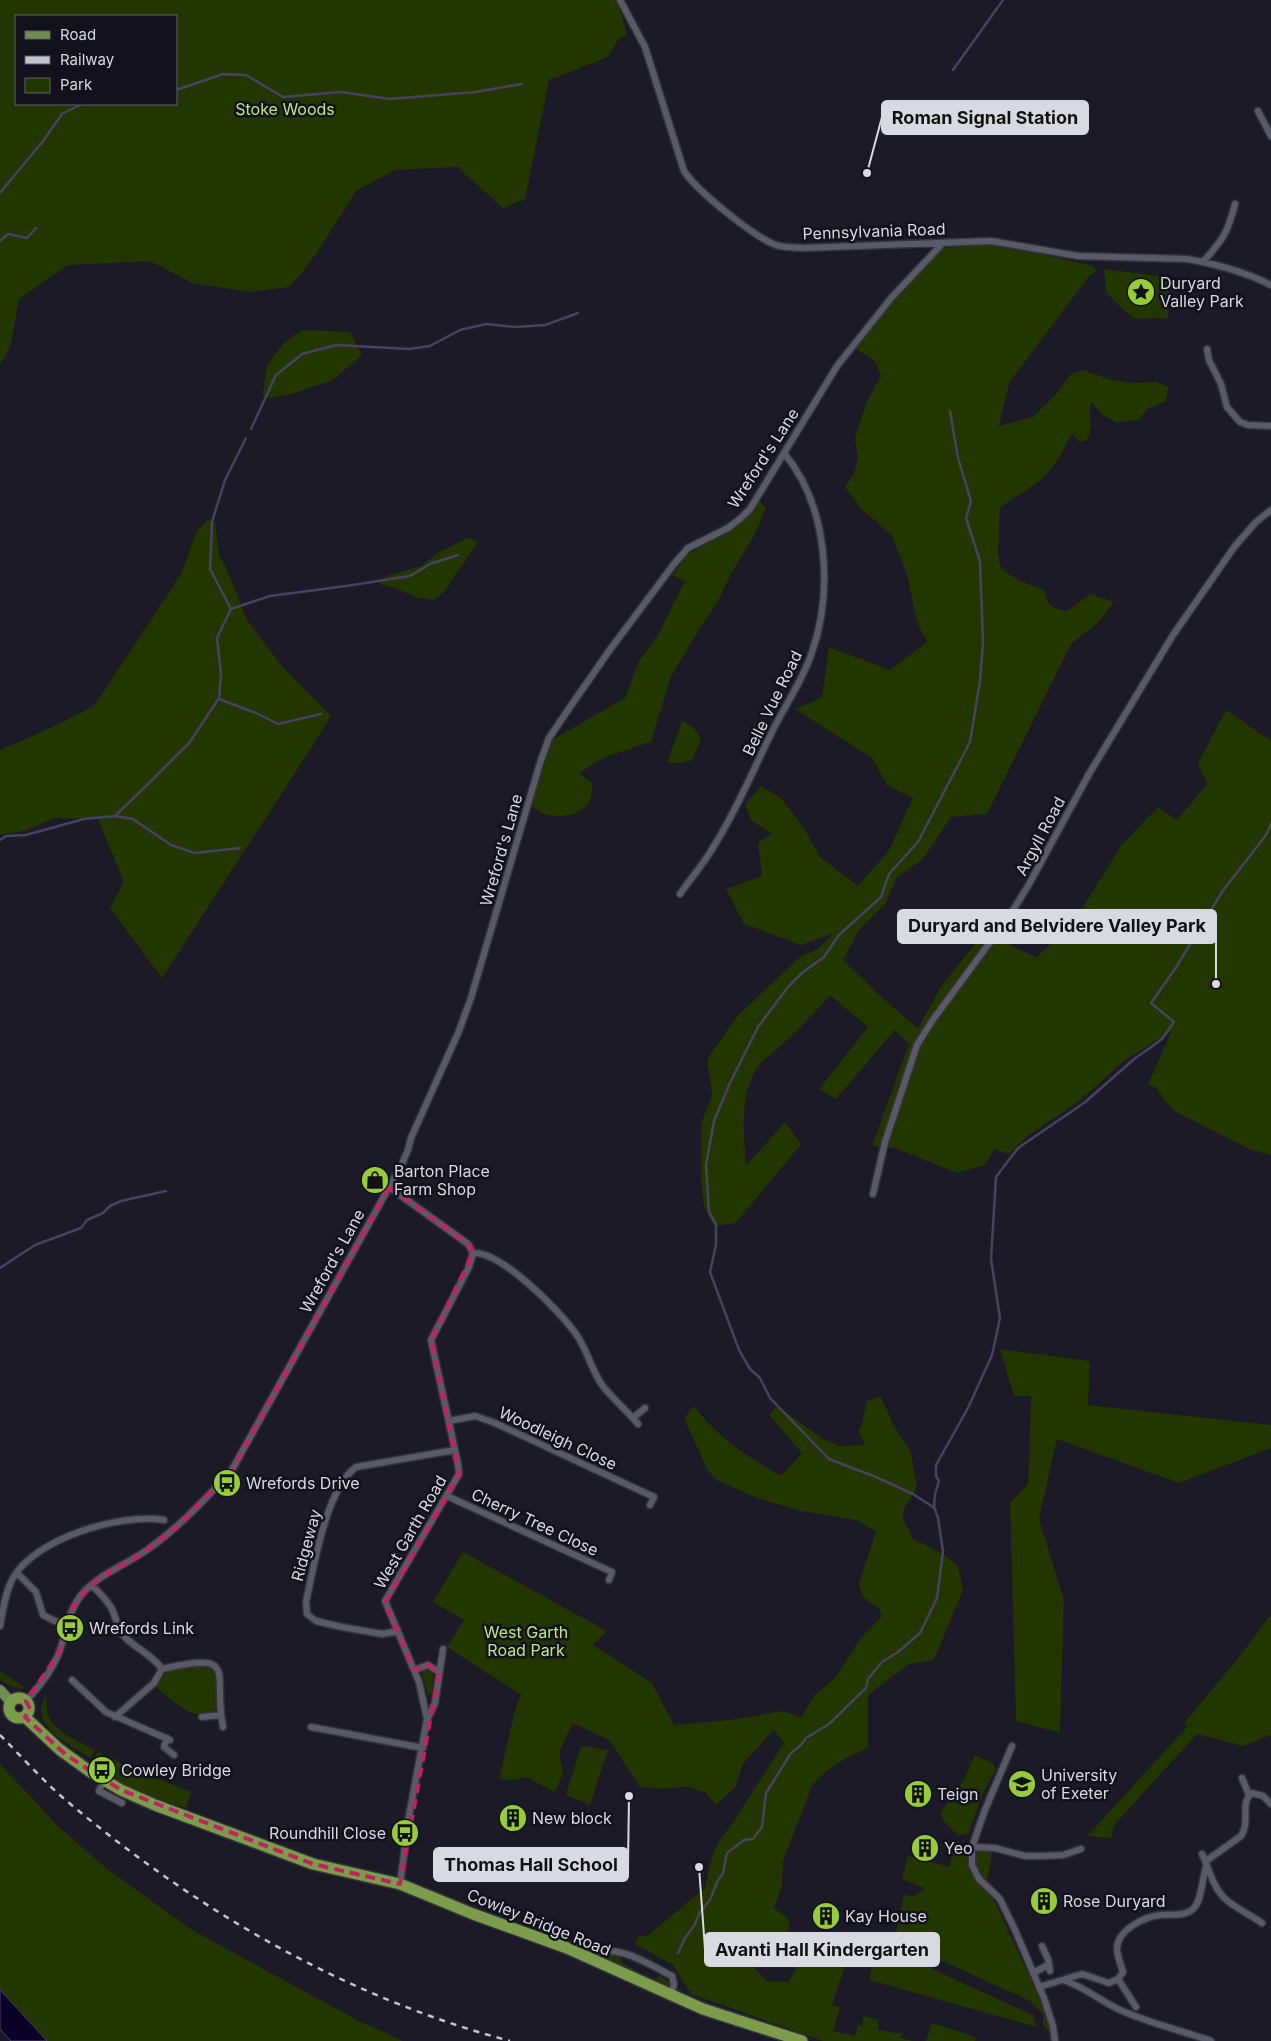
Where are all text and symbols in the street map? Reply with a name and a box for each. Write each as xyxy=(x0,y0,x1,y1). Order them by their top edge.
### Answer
legend xyxy=(15,15,178,105)
text: Road xyxy=(60,25,96,44)
text: Railway xyxy=(60,50,115,69)
text: Park xyxy=(60,75,93,94)
park label: Stoke Woods xyxy=(235,99,335,119)
callout: Roman Signal Station xyxy=(882,101,1088,134)
text: Roman Signal Station xyxy=(892,107,1078,128)
street label: Pennsylvania Road xyxy=(802,219,946,243)
place label: Duryard Valley Park xyxy=(1160,273,1244,311)
place icon: Duryard Valley Park xyxy=(1126,277,1156,307)
street label: Wreford's Lane xyxy=(723,404,803,512)
street label: Belle Vue Road xyxy=(738,647,806,759)
street label: Wreford's Lane xyxy=(475,792,527,908)
street label: Argyll Road xyxy=(1011,793,1069,879)
callout: Duryard and Belvidere Valley Park xyxy=(898,910,1216,943)
text: Duryard and Belvidere Valley Park xyxy=(908,915,1207,936)
place label: Barton Place Farm Shop xyxy=(394,1161,490,1199)
shop icon: Barton Place Farm Shop xyxy=(360,1165,390,1195)
street label: Wreford's Lane xyxy=(295,1206,369,1316)
street label: Woodleigh Close xyxy=(496,1402,620,1474)
bus stop icon: Wrefords Drive xyxy=(212,1468,242,1498)
street label: West Garth Road xyxy=(369,1472,451,1592)
place label: Wrefords Drive xyxy=(246,1473,360,1493)
street label: Cherry Tree Close xyxy=(468,1484,602,1560)
street label: Ridgeway xyxy=(287,1507,325,1583)
bus stop icon: Wrefords Link xyxy=(55,1613,85,1643)
place label: Wrefords Link xyxy=(89,1618,194,1638)
park label: West Garth Road Park xyxy=(484,1622,568,1660)
bus stop icon: Cowley Bridge xyxy=(87,1755,117,1785)
place label: Cowley Bridge xyxy=(121,1760,231,1780)
place label: University of Exeter xyxy=(1041,1765,1117,1803)
school or university icon: University of Exeter xyxy=(1007,1769,1037,1799)
building icon: Teign xyxy=(903,1779,933,1809)
place label: Teign xyxy=(937,1784,979,1804)
building icon: New block xyxy=(498,1803,528,1833)
place label: New block xyxy=(532,1808,612,1828)
bus stop icon: Roundhill Close xyxy=(390,1818,420,1848)
place label: Roundhill Close xyxy=(269,1823,386,1843)
building icon: Yeo xyxy=(910,1833,940,1863)
place label: Yeo xyxy=(944,1838,973,1858)
callout: Thomas Hall School xyxy=(434,1848,628,1881)
text: Thomas Hall School xyxy=(444,1854,618,1875)
street label: Cowley Bridge Road xyxy=(464,1884,614,1960)
building icon: Rose Duryard xyxy=(1029,1886,1059,1916)
place label: Rose Duryard xyxy=(1063,1891,1166,1911)
building icon: Kay House xyxy=(811,1901,841,1931)
place label: Kay House xyxy=(845,1906,927,1926)
callout: Avanti Hall Kindergarten xyxy=(705,1933,939,1966)
text: Avanti Hall Kindergarten xyxy=(715,1939,929,1960)

